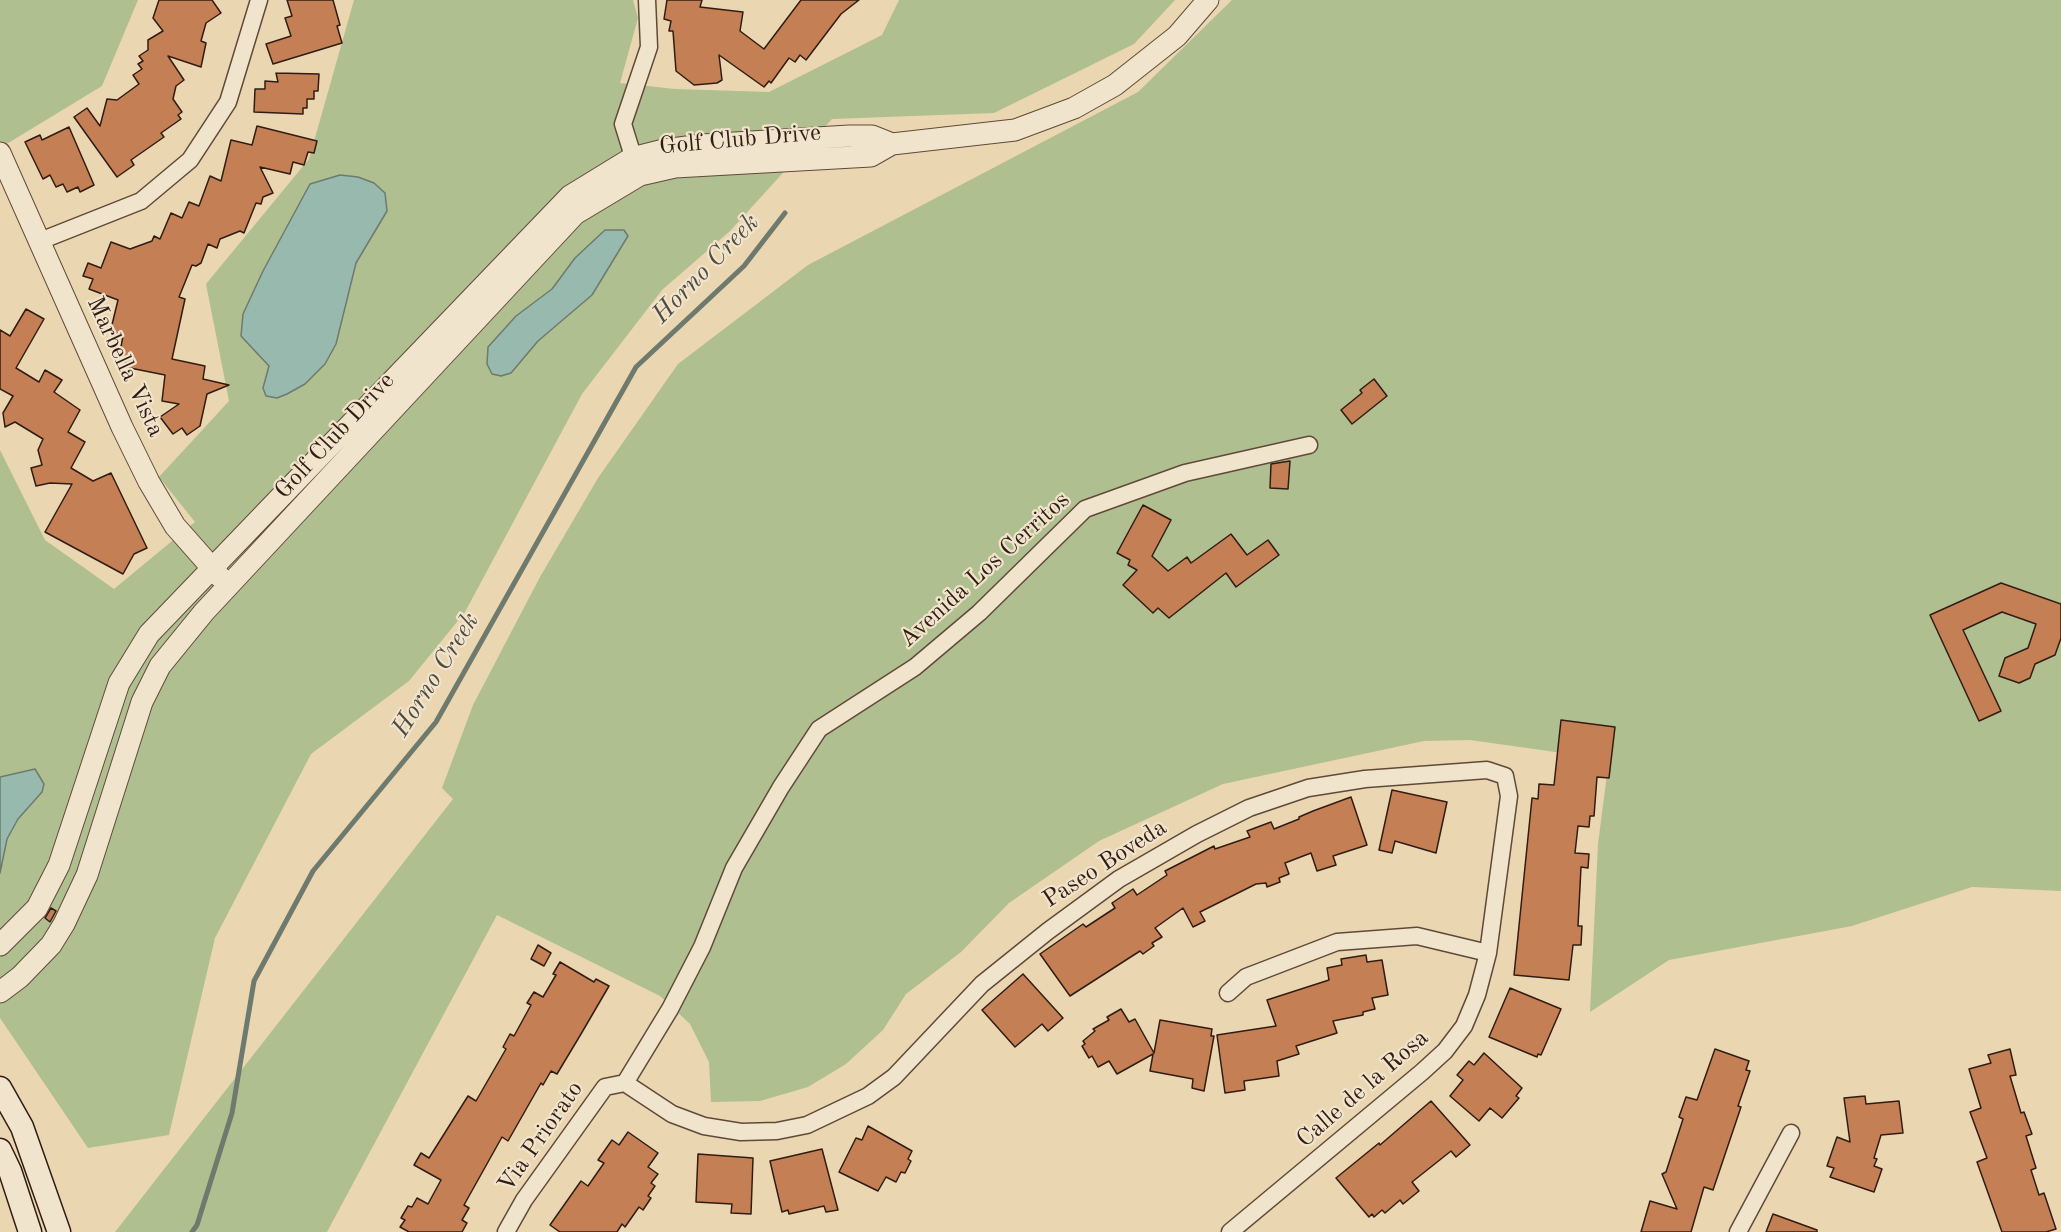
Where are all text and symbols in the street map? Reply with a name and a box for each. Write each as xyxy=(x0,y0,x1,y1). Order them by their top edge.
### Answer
street label: Golf Club Drive xyxy=(658,119,822,161)
water label: Horno Creek xyxy=(646,208,766,330)
street label: Marbella Vista xyxy=(80,292,170,442)
street label: Golf Club Drive xyxy=(269,367,401,505)
street label: Avenida Los Cerritos xyxy=(894,486,1076,654)
water label: Horno Creek xyxy=(385,607,487,743)
street label: Paseo Boveda xyxy=(1038,813,1172,915)
street label: Calle de la Rosa xyxy=(1291,1024,1435,1154)
street label: Via Priorato xyxy=(492,1076,590,1198)

